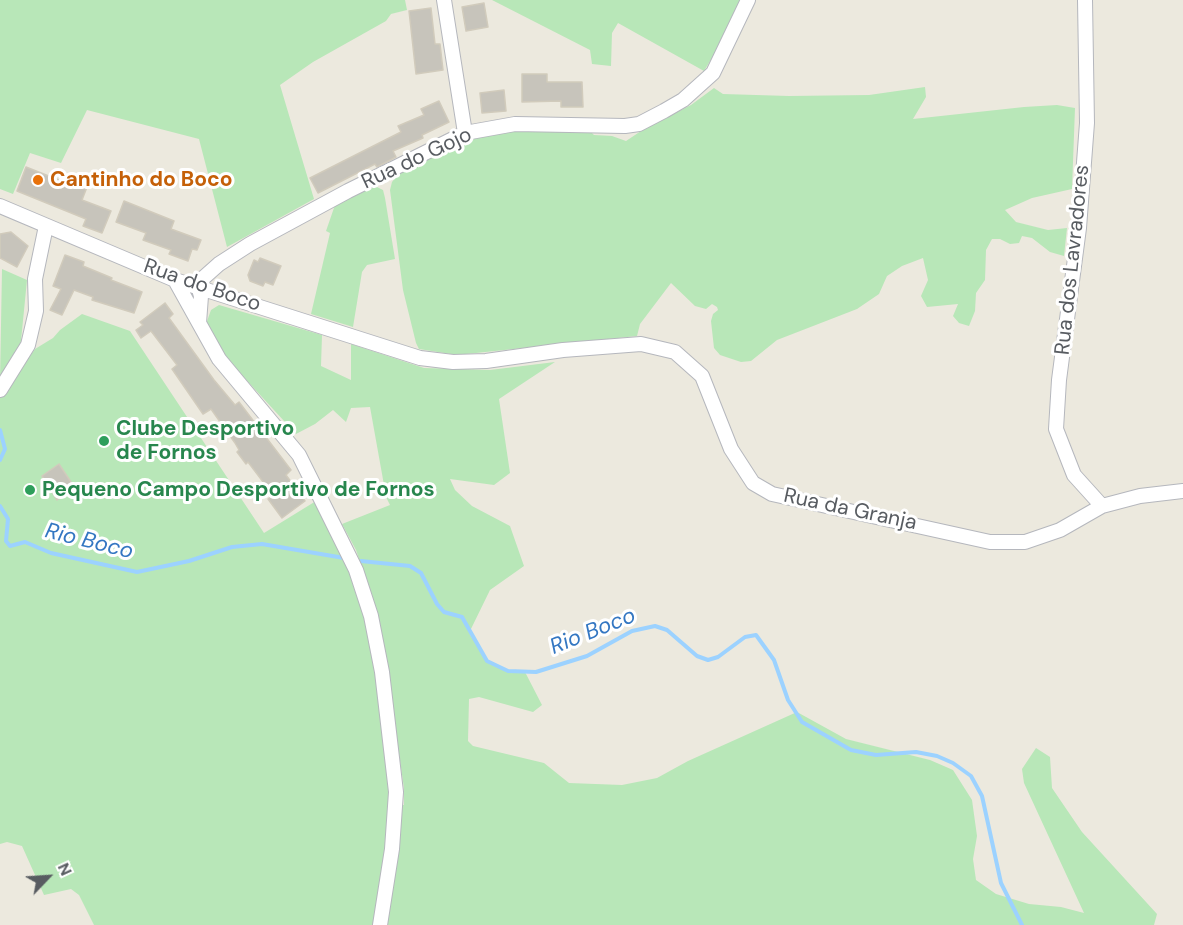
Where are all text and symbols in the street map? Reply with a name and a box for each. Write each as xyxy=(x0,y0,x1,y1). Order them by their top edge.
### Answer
street label: Rua do Gojo xyxy=(358,123,476,195)
street label: Rua dos Lavradores xyxy=(1050,164,1096,356)
place label: Cantinho do Boco xyxy=(50,167,233,193)
marker: Cantinho do Boco xyxy=(31,173,45,187)
street label: Rua do Boco xyxy=(140,254,264,318)
place label: Clube Desportivo de Fornos xyxy=(116,416,294,466)
marker: Clube Desportivo de Fornos xyxy=(97,434,111,448)
place label: Pequeno Campo Desportivo de Fornos xyxy=(42,477,435,503)
marker: Pequeno Campo Desportivo de Fornos xyxy=(23,483,37,497)
street label: Rua da Granja xyxy=(781,484,919,536)
water label: Rio Boco xyxy=(42,518,136,566)
water label: Rio Boco xyxy=(546,603,640,661)
north arrow xyxy=(18,847,78,907)
text: N xyxy=(53,859,77,879)

